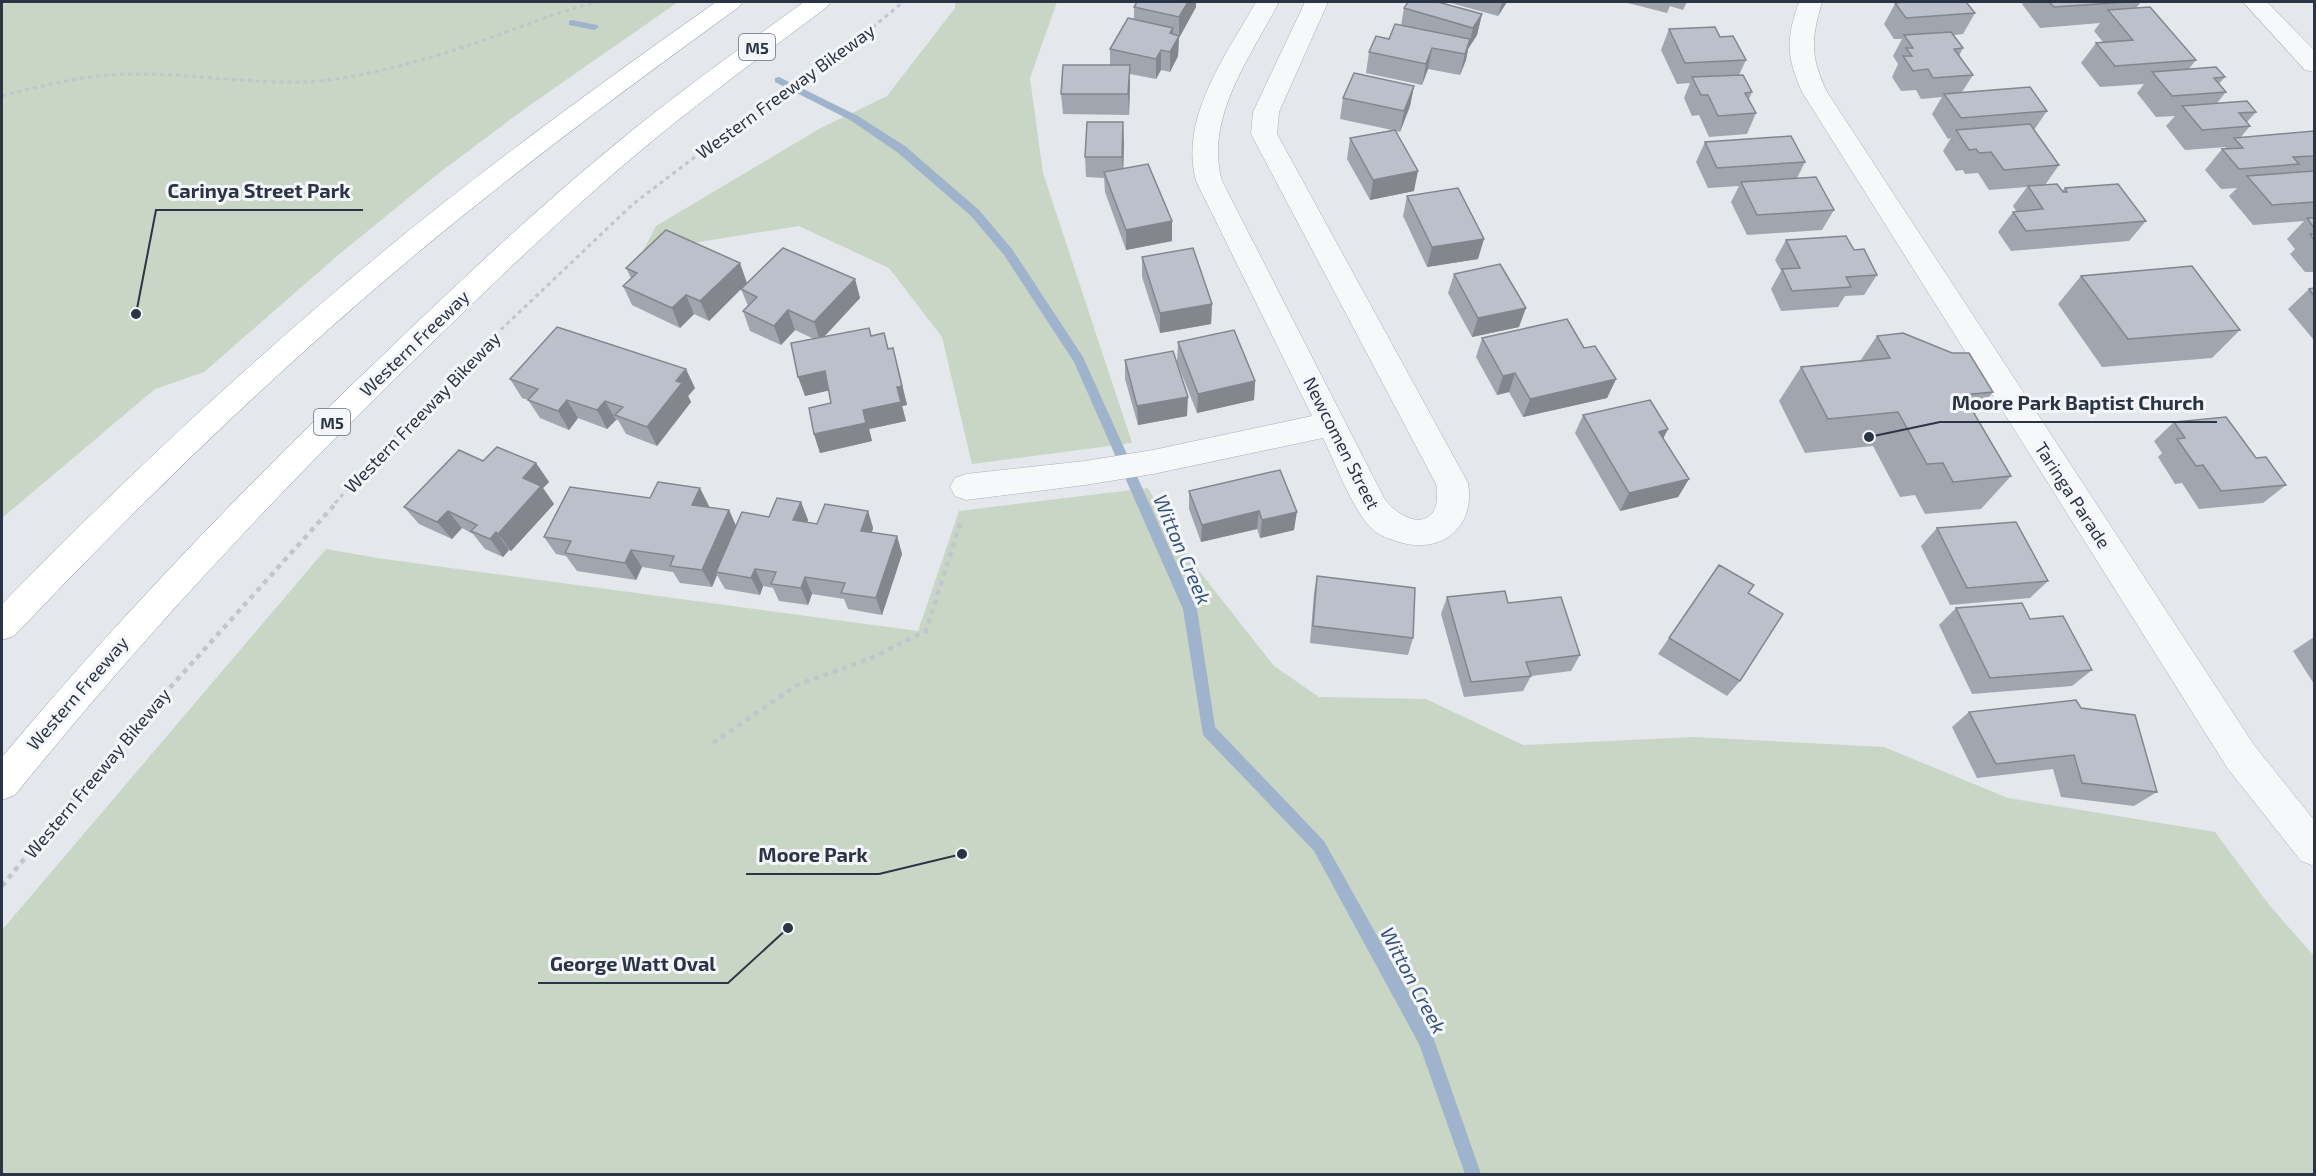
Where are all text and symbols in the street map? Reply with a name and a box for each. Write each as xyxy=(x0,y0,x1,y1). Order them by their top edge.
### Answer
street label: Western Freeway Bikeway xyxy=(691,18,879,163)
road number: M5 xyxy=(739,34,775,60)
callout: Carinya Street Park xyxy=(156,172,363,210)
text: Carinya Street Park xyxy=(168,178,351,203)
street label: Western Freeway xyxy=(355,285,474,401)
street label: Western Freeway Bikeway xyxy=(339,326,505,497)
street label: Newcomen Street xyxy=(1299,373,1385,513)
callout: Moore Park Baptist Church xyxy=(1940,384,2217,422)
text: Moore Park Baptist Church xyxy=(1952,390,2204,414)
road number: M5 xyxy=(314,409,350,435)
street label: Taringa Parade xyxy=(2031,438,2115,552)
water label: Witton Creek xyxy=(1149,490,1217,608)
street label: Western Freeway xyxy=(22,631,133,754)
street label: Western Freeway Bikeway xyxy=(19,683,175,863)
callout: Moore Park xyxy=(746,836,879,874)
text: Moore Park xyxy=(758,842,868,866)
water label: Witton Creek xyxy=(1376,923,1452,1037)
callout: George Watt Oval xyxy=(538,945,728,983)
text: George Watt Oval xyxy=(550,951,716,975)

